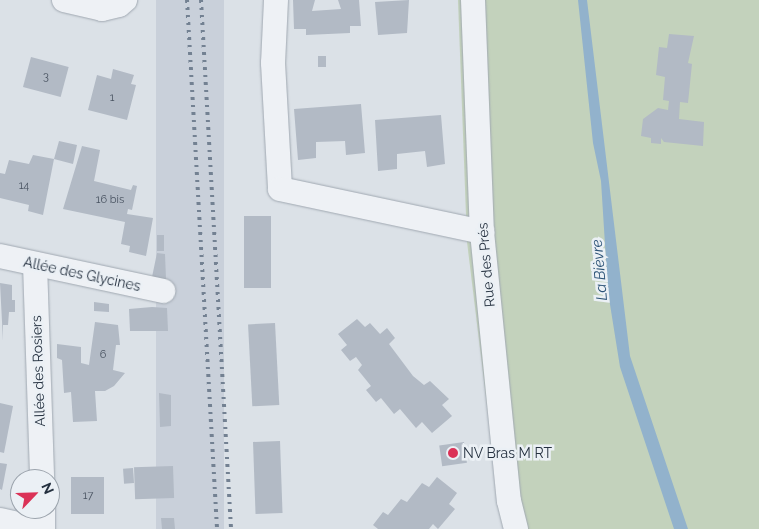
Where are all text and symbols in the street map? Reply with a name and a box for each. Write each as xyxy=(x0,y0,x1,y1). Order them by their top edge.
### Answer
house number: 3 xyxy=(43,70,49,84)
house number: 1 xyxy=(110,91,114,105)
house number: 14 xyxy=(19,179,29,193)
house number: 16 bis xyxy=(96,193,124,207)
street label: Rue des Prés xyxy=(474,222,498,308)
water label: La Bièvre xyxy=(588,238,612,302)
street label: Allée des Glycines xyxy=(22,253,142,295)
street label: Allée des Rosiers xyxy=(28,315,48,427)
house number: 6 xyxy=(100,348,106,362)
place label: NV Bras M RT xyxy=(463,445,552,461)
marker: NV Bras M RT xyxy=(447,447,459,459)
north arrow xyxy=(10,469,60,519)
text: N xyxy=(38,480,57,496)
house number: 17 xyxy=(83,489,93,503)

